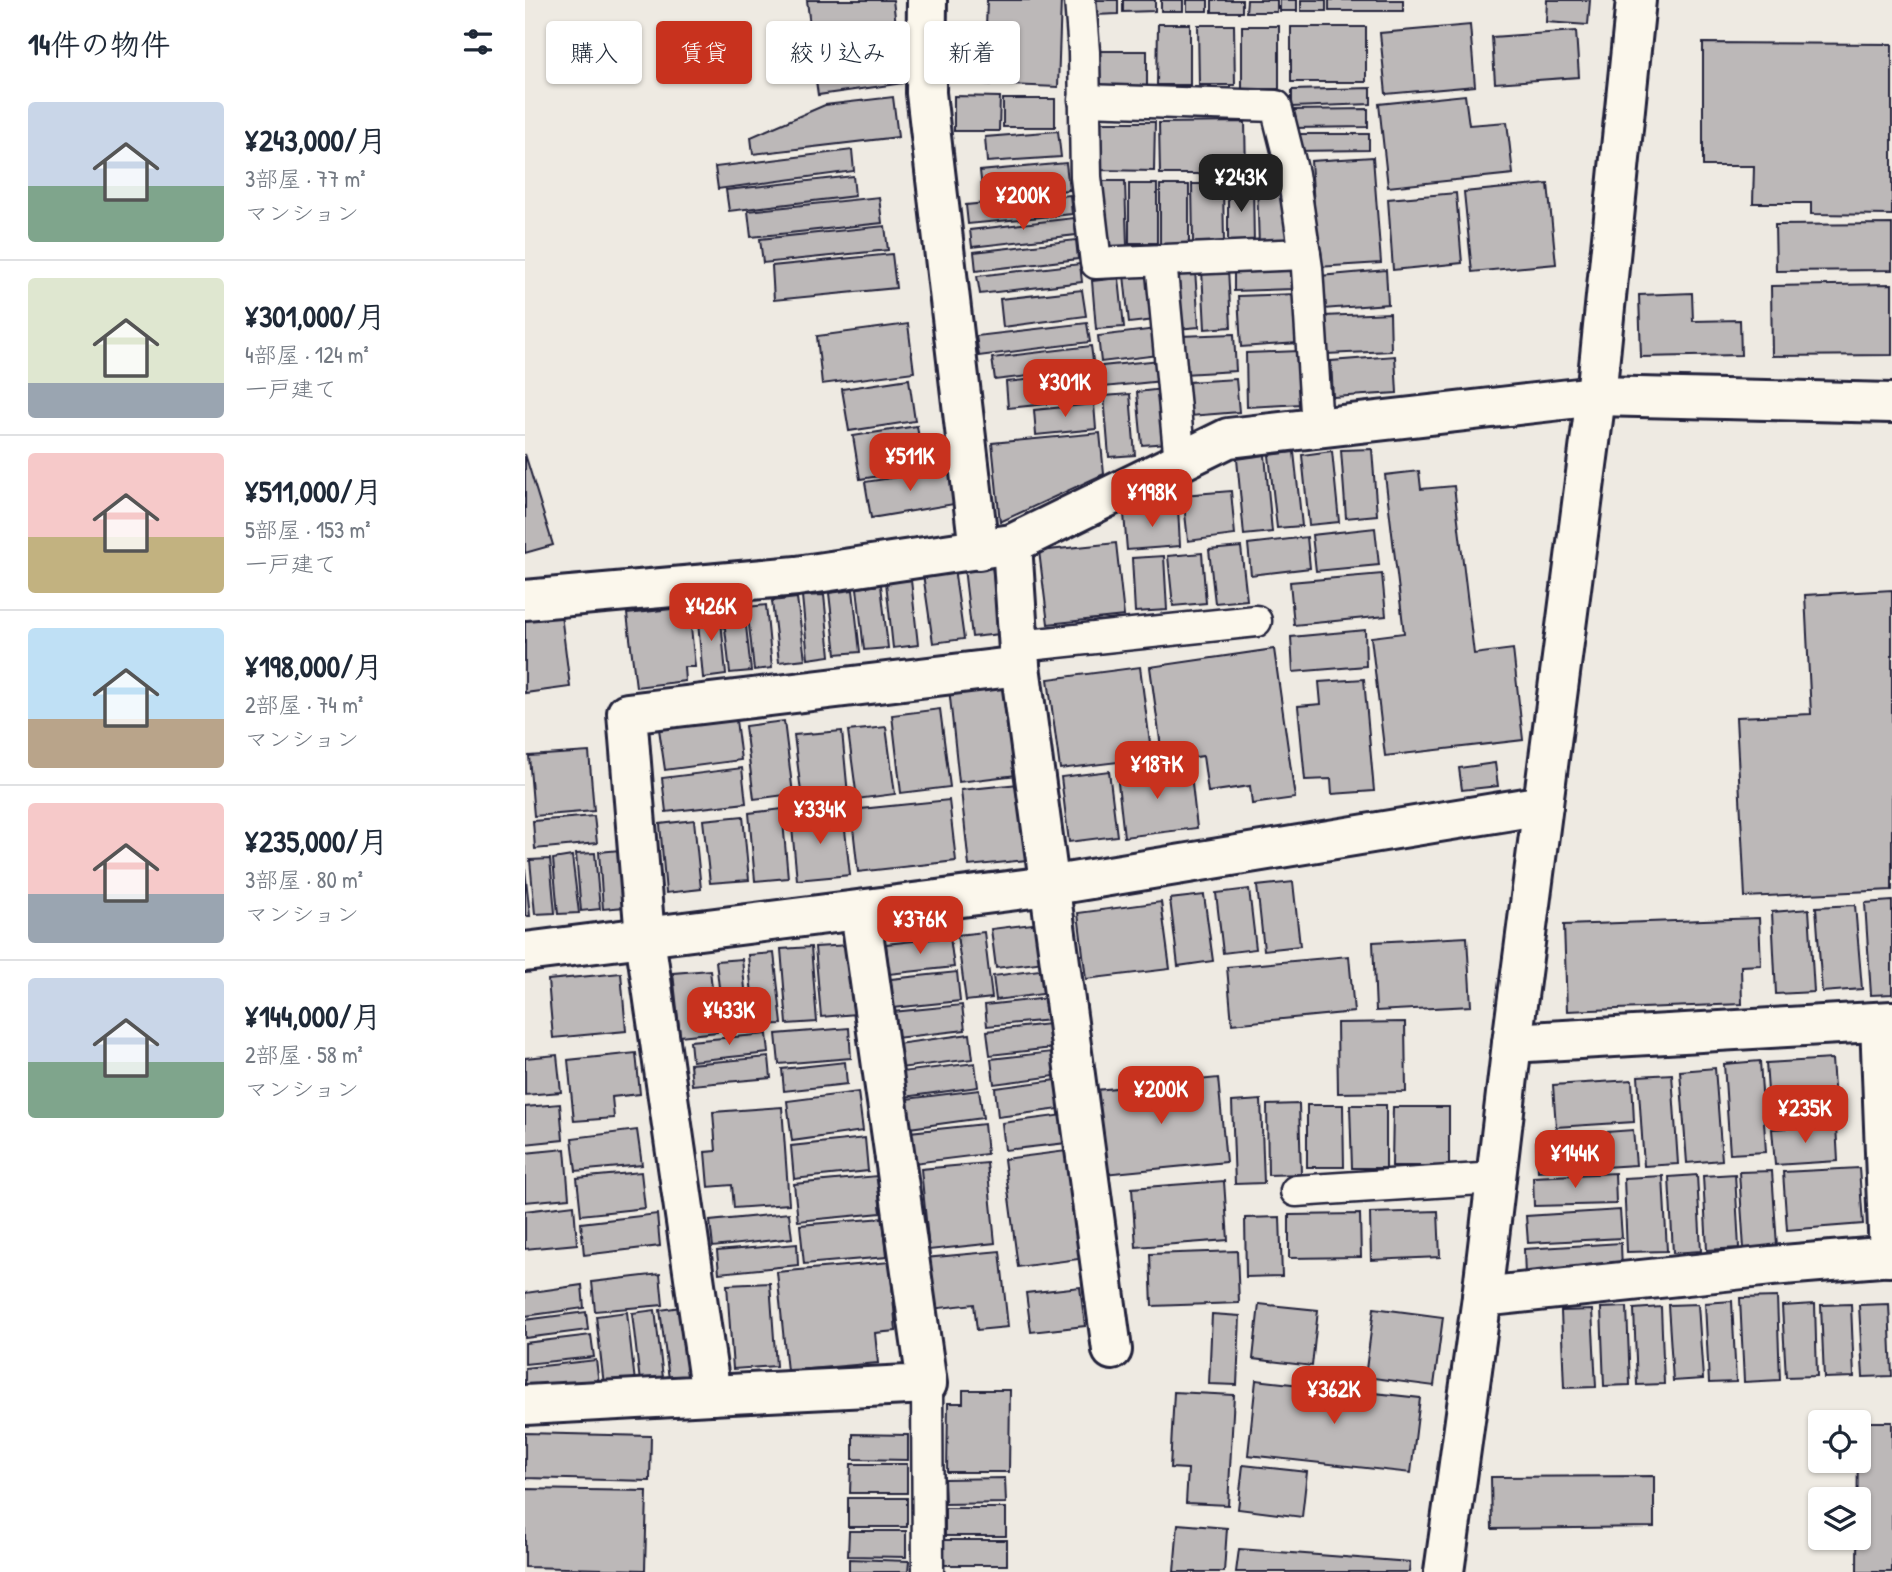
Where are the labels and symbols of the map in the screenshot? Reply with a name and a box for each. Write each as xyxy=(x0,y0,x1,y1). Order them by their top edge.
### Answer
pin: ¥243K xyxy=(1192,154,1290,214)
pin: ¥200K xyxy=(974,173,1072,232)
pin: ¥301K xyxy=(1016,360,1114,419)
pin: ¥511K xyxy=(861,434,959,493)
pin: ¥198K xyxy=(1103,470,1201,529)
pin: ¥426K xyxy=(662,584,760,643)
pin: ¥187K xyxy=(1108,742,1206,801)
pin: ¥334K xyxy=(771,786,869,846)
pin: ¥376K xyxy=(871,897,969,956)
pin: ¥433K xyxy=(680,988,778,1047)
pin: ¥200K xyxy=(1112,1066,1210,1126)
pin: ¥235K xyxy=(1756,1086,1854,1145)
pin: ¥144K xyxy=(1526,1130,1624,1190)
pin: ¥362K xyxy=(1285,1366,1383,1426)

